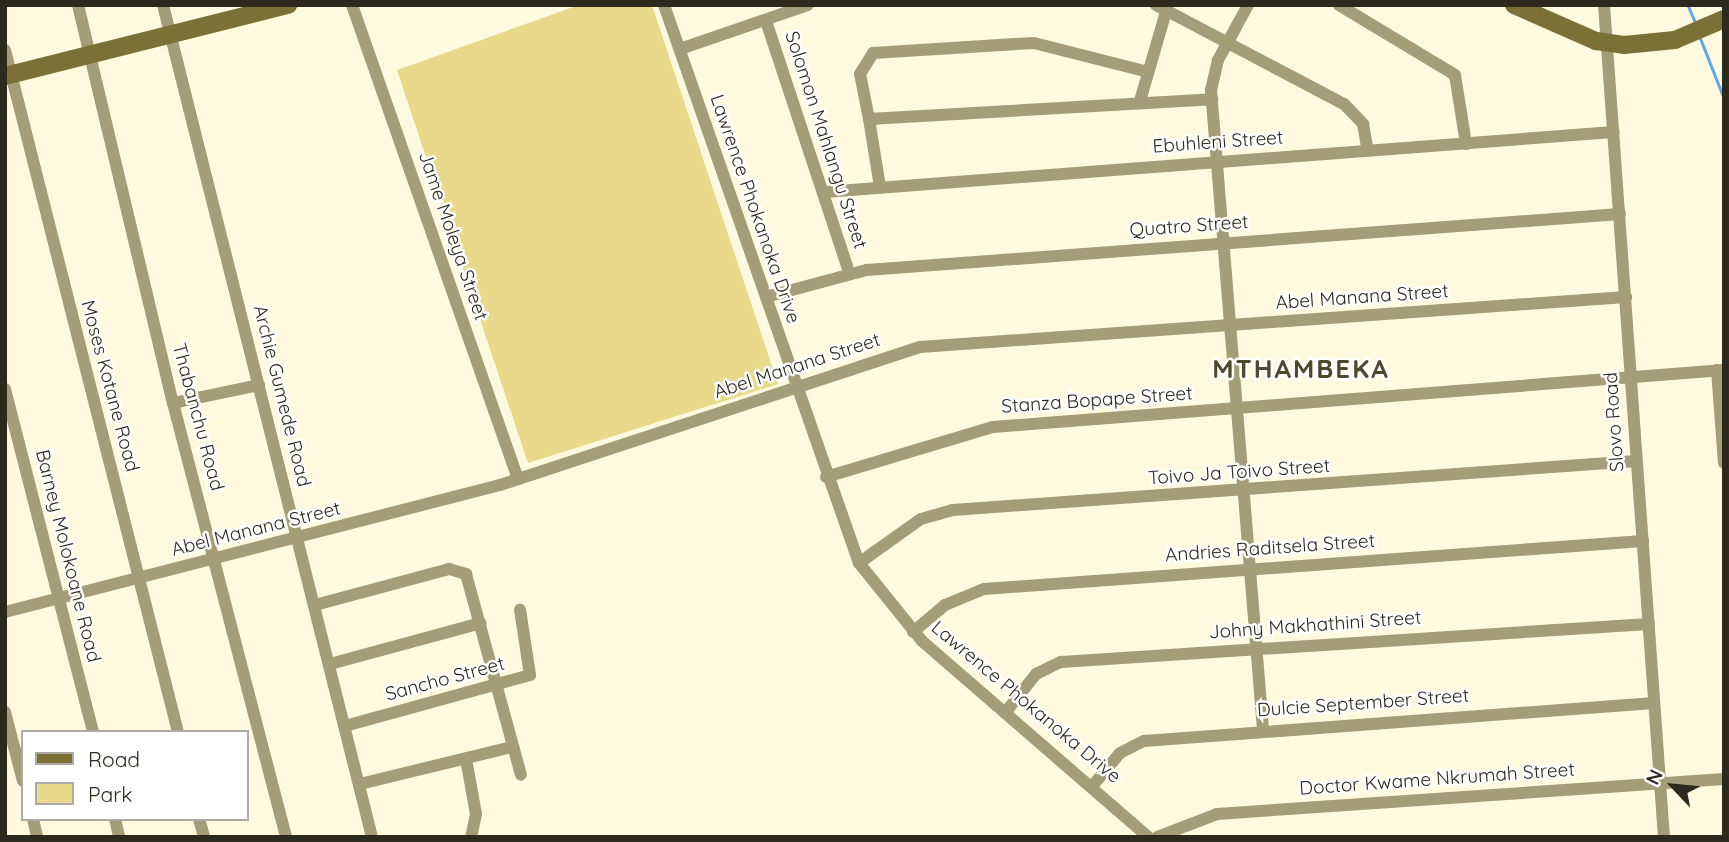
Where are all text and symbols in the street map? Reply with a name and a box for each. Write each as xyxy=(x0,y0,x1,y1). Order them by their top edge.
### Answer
street label: Solomon Mahlangu Street xyxy=(780,28,872,252)
street label: Lawrence Phokanoka Drive xyxy=(705,92,805,326)
street label: Ebuhleni Street xyxy=(1152,126,1284,158)
street label: Jame Moleya Street xyxy=(413,149,493,323)
street label: Quatro Street xyxy=(1129,210,1249,242)
street label: Abel Manana Street xyxy=(1275,280,1449,314)
street label: Moses Kotane Road xyxy=(76,298,144,474)
street label: Archie Gumede Road xyxy=(248,303,316,489)
street label: Abel Manana Street xyxy=(711,328,883,404)
street label: Thabanchu Road xyxy=(167,341,229,493)
district label: MTHAMBEKA xyxy=(1213,353,1389,385)
street label: Slovo Road xyxy=(1599,371,1629,473)
street label: Stanza Bopape Street xyxy=(1001,382,1193,418)
street label: Barney Molokoane Road xyxy=(31,447,105,665)
street label: Toivo Ja Toivo Street xyxy=(1147,454,1331,490)
street label: Abel Manana Street xyxy=(169,497,343,561)
street label: Andries Raditsela Street xyxy=(1164,529,1376,567)
street label: Johny Makhathini Street xyxy=(1208,606,1422,644)
street label: Lawrence Phokanoka Drive xyxy=(927,616,1125,788)
street label: Sancho Street xyxy=(383,652,507,706)
street label: Dulcie September Street xyxy=(1256,684,1470,722)
legend xyxy=(21,730,248,821)
text: Road xyxy=(88,746,140,772)
north arrow xyxy=(1638,751,1708,821)
street label: Doctor Kwame Nkrumah Street xyxy=(1299,758,1575,800)
text: N xyxy=(1640,765,1668,788)
text: Park xyxy=(88,781,132,807)

